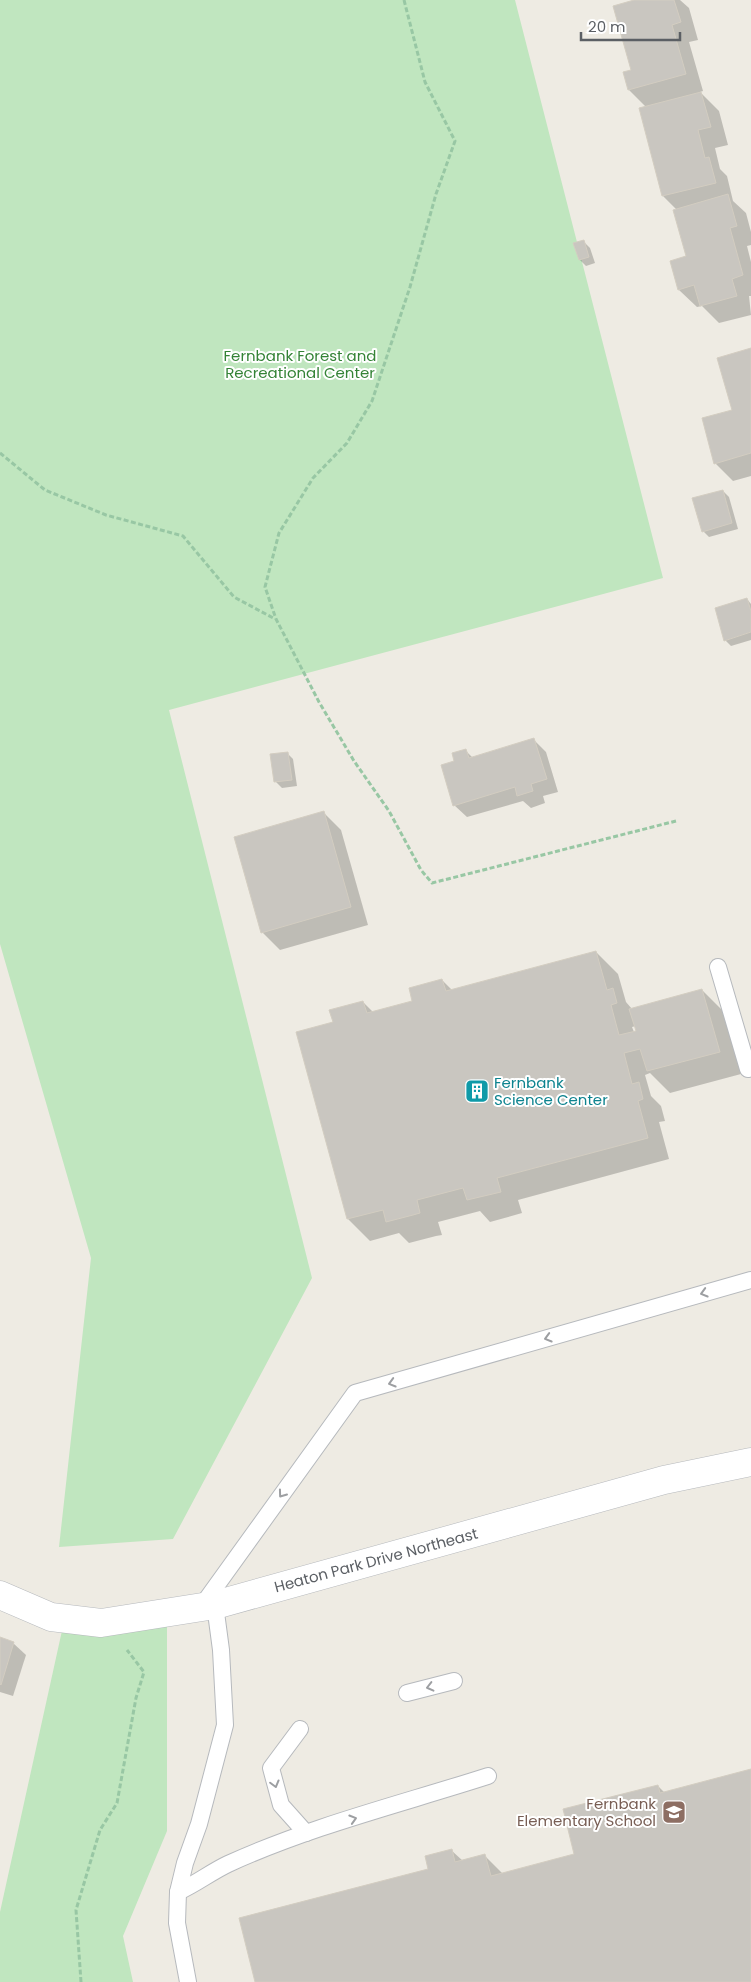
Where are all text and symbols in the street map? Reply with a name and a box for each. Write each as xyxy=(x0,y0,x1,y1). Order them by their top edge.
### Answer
scale bar xyxy=(581,10,680,42)
text: 20 m xyxy=(588,16,626,37)
park label: Fernbank Forest and Recreational Center xyxy=(224,345,376,383)
place label: Fernbank Science Center xyxy=(494,1072,608,1110)
building icon: Fernbank Science Center xyxy=(464,1078,490,1104)
one-way arrow xyxy=(701,1288,709,1298)
one-way arrow xyxy=(544,1333,553,1343)
one-way arrow xyxy=(387,1377,396,1388)
one-way arrow xyxy=(279,1488,288,1498)
street label: Heaton Park Drive Northeast xyxy=(272,1523,480,1597)
one-way arrow xyxy=(427,1682,435,1692)
one-way arrow xyxy=(270,1780,280,1788)
place label: Fernbank Elementary School xyxy=(517,1793,656,1831)
school or university icon: Fernbank Elementary School xyxy=(661,1799,687,1825)
one-way arrow xyxy=(349,1814,357,1824)

